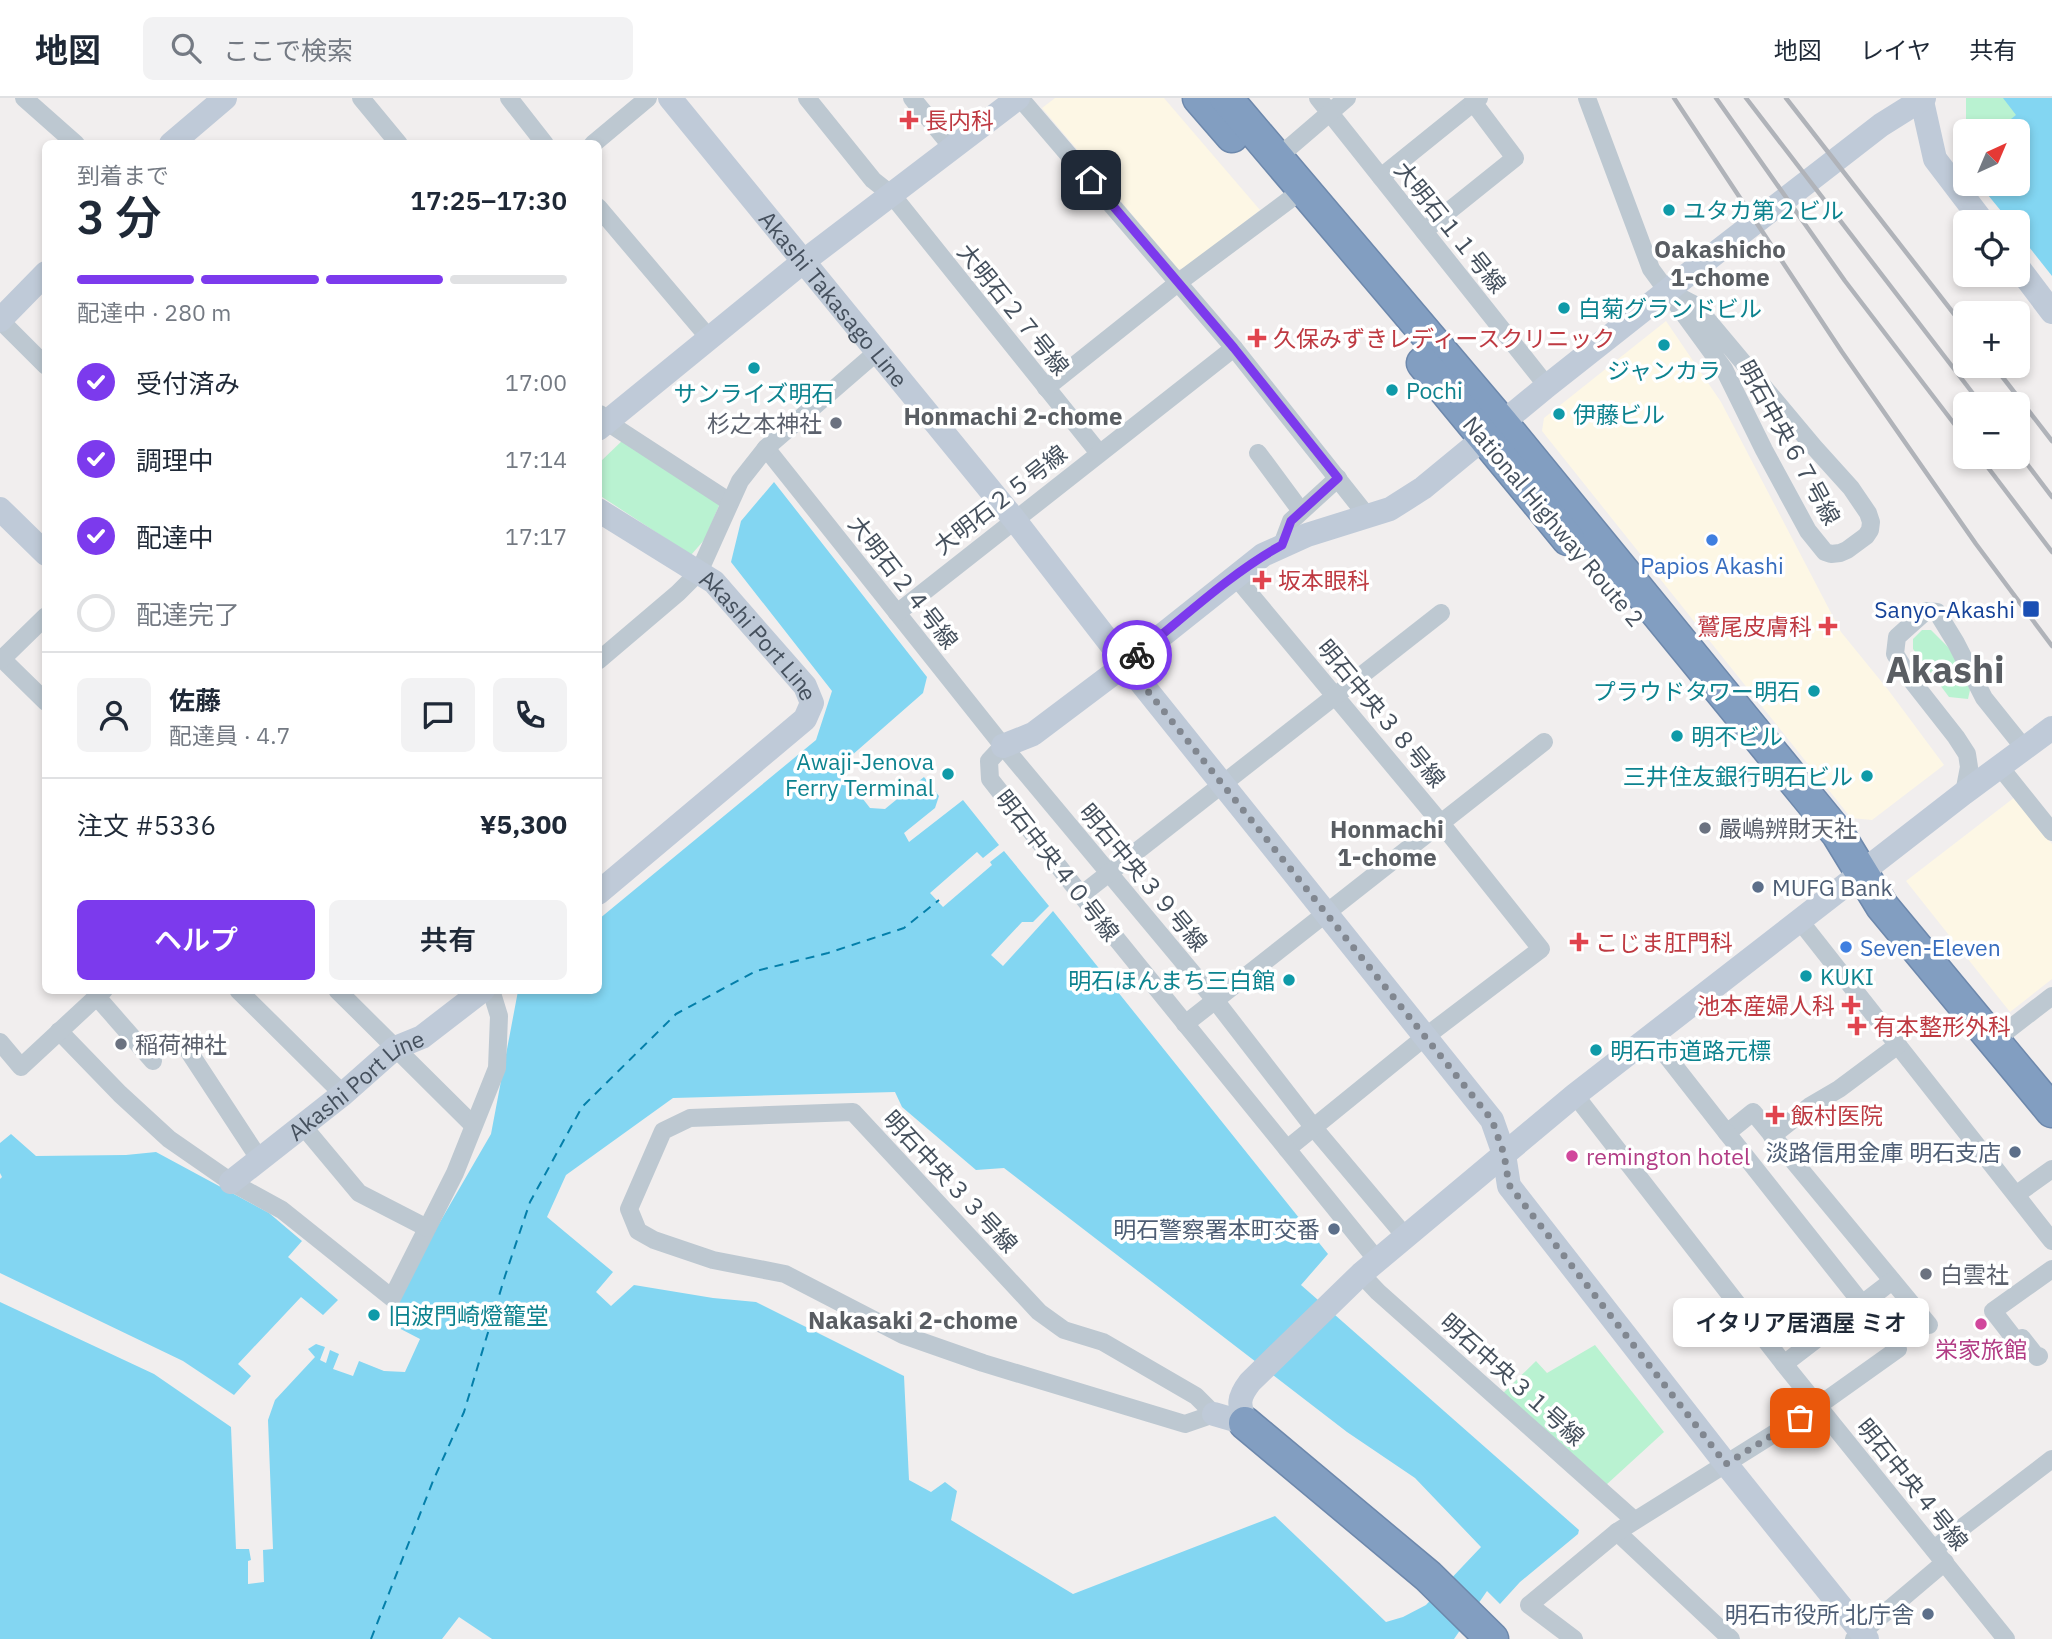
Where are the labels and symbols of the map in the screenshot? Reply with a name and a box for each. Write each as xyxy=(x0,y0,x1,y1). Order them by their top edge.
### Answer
place label: 長内科 xyxy=(925,105,994,135)
marker: 長内科 xyxy=(899,110,919,130)
north arrow xyxy=(1953,119,2030,196)
pin xyxy=(1061,150,1121,210)
street label: 大明石１１号線 xyxy=(1389,155,1513,299)
place label: ユタカ第２ビル xyxy=(1683,195,1844,225)
marker: ユタカ第２ビル xyxy=(1661,202,1677,218)
street label: Akashi Takasago Line xyxy=(753,204,915,393)
district label: Oakashicho 1-chome xyxy=(1654,233,1786,293)
street label: 大明石２７号線 xyxy=(952,237,1076,381)
place label: 白菊グランドビル xyxy=(1578,293,1762,323)
marker: 白菊グランドビル xyxy=(1556,300,1572,316)
place label: 久保みずきレディースクリニック xyxy=(1273,323,1615,353)
marker: 久保みずきレディースクリニック xyxy=(1247,328,1267,348)
marker: ジャンカラ xyxy=(1656,337,1672,353)
street label: 明石中央６７号線 xyxy=(1732,354,1848,530)
place label: ジャンカラ xyxy=(1607,355,1721,385)
marker: サンライズ明石 xyxy=(746,360,762,376)
place label: Pochi xyxy=(1406,375,1463,405)
place label: サンライズ明石 xyxy=(674,378,834,408)
marker: Pochi xyxy=(1384,382,1400,398)
place label: 伊藤ビル xyxy=(1573,399,1665,429)
district label: Honmachi 2-chome xyxy=(903,400,1123,432)
marker: 伊藤ビル xyxy=(1551,406,1567,422)
place label: 杉之本神社 xyxy=(707,408,822,438)
street label: National Highway Route 2 xyxy=(1457,409,1651,633)
marker: 杉之本神社 xyxy=(828,415,844,431)
street label: 大明石２５号線 xyxy=(927,438,1073,560)
street label: 大明石２４号線 xyxy=(843,509,965,655)
marker: Papios Akashi xyxy=(1704,532,1720,548)
place label: Papios Akashi xyxy=(1640,550,1784,580)
street label: Akashi Port Line xyxy=(695,562,824,705)
place label: 坂本眼科 xyxy=(1278,565,1370,595)
marker: 坂本眼科 xyxy=(1252,570,1272,590)
place label: Sanyo-Akashi xyxy=(1874,594,2015,624)
marker: Sanyo-Akashi xyxy=(2021,599,2041,619)
place label: 鷲尾皮膚科 xyxy=(1697,611,1812,641)
marker: 鷲尾皮膚科 xyxy=(1818,616,1838,636)
courier xyxy=(1102,620,1172,690)
street label: 明石中央３８号線 xyxy=(1311,633,1453,793)
district label: Akashi xyxy=(1885,645,2005,693)
place label: プラウドタワー明石 xyxy=(1593,676,1800,706)
marker: プラウドタワー明石 xyxy=(1806,683,1822,699)
place label: 明不ビル xyxy=(1691,721,1783,751)
marker: 明不ビル xyxy=(1669,728,1685,744)
place label: Awaji-Jenova Ferry Terminal xyxy=(785,746,934,802)
place label: 三井住友銀行明石ビル xyxy=(1623,761,1853,791)
marker: Awaji-Jenova Ferry Terminal xyxy=(940,766,956,782)
marker: 三井住友銀行明石ビル xyxy=(1859,768,1875,784)
street label: 明石中央４０号線 xyxy=(990,783,1126,947)
street label: 明石中央３９号線 xyxy=(1073,797,1215,957)
district label: Honmachi 1-chome xyxy=(1330,813,1444,873)
place label: 嚴嶋辨財天社 xyxy=(1719,813,1857,843)
marker: 嚴嶋辨財天社 xyxy=(1697,820,1713,836)
place label: MUFG Bank xyxy=(1772,872,1893,902)
marker: MUFG Bank xyxy=(1750,879,1766,895)
place label: こじま肛門科 xyxy=(1595,927,1733,957)
marker: こじま肛門科 xyxy=(1569,932,1589,952)
place label: Seven-Eleven xyxy=(1860,932,2001,962)
marker: Seven-Eleven xyxy=(1838,939,1854,955)
place label: KUKI xyxy=(1820,961,1874,991)
place label: 明石ほんまち三白館 xyxy=(1068,965,1275,995)
marker: KUKI xyxy=(1798,968,1814,984)
marker: 明石ほんまち三白館 xyxy=(1281,972,1297,988)
place label: 池本産婦人科 xyxy=(1697,990,1835,1020)
marker: 池本産婦人科 xyxy=(1841,995,1861,1015)
place label: 有本整形外科 xyxy=(1873,1011,2011,1041)
marker: 有本整形外科 xyxy=(1847,1016,1867,1036)
street label: Akashi Port Line xyxy=(282,1023,429,1147)
place label: 稲荷神社 xyxy=(135,1029,227,1059)
place label: 明石市道路元標 xyxy=(1610,1035,1771,1065)
marker: 稲荷神社 xyxy=(113,1036,129,1052)
marker: 明石市道路元標 xyxy=(1588,1042,1604,1058)
place label: 飯村医院 xyxy=(1791,1100,1883,1130)
street label: 明石中央３３号線 xyxy=(877,1103,1025,1259)
marker: 飯村医院 xyxy=(1765,1105,1785,1125)
place label: 淡路信用金庫 明石支店 xyxy=(1766,1137,2001,1167)
place label: remington hotel xyxy=(1586,1141,1750,1171)
marker: 淡路信用金庫 明石支店 xyxy=(2007,1144,2023,1160)
marker: remington hotel xyxy=(1564,1148,1580,1164)
place label: 明石警察署本町交番 xyxy=(1113,1214,1320,1244)
marker: 明石警察署本町交番 xyxy=(1326,1221,1342,1237)
place label: 白雲社 xyxy=(1940,1259,2009,1289)
marker: 白雲社 xyxy=(1918,1266,1934,1282)
callout: イタリア居酒屋 ミオ xyxy=(1672,1299,1928,1348)
place label: 旧波門崎燈籠堂 xyxy=(388,1300,549,1330)
district label: Nakasaki 2-chome xyxy=(808,1304,1018,1336)
street label: 明石中央３１号線 xyxy=(1435,1306,1591,1452)
marker: 旧波門崎燈籠堂 xyxy=(366,1307,382,1323)
marker: 栄家旅館 xyxy=(1973,1316,1989,1332)
place label: 栄家旅館 xyxy=(1935,1334,2027,1364)
pin xyxy=(1770,1388,1830,1448)
street label: 明石中央４号線 xyxy=(1851,1412,1975,1556)
place label: 明石市役所 北庁舎 xyxy=(1725,1599,1914,1629)
marker: 明石市役所 北庁舎 xyxy=(1920,1606,1936,1622)

